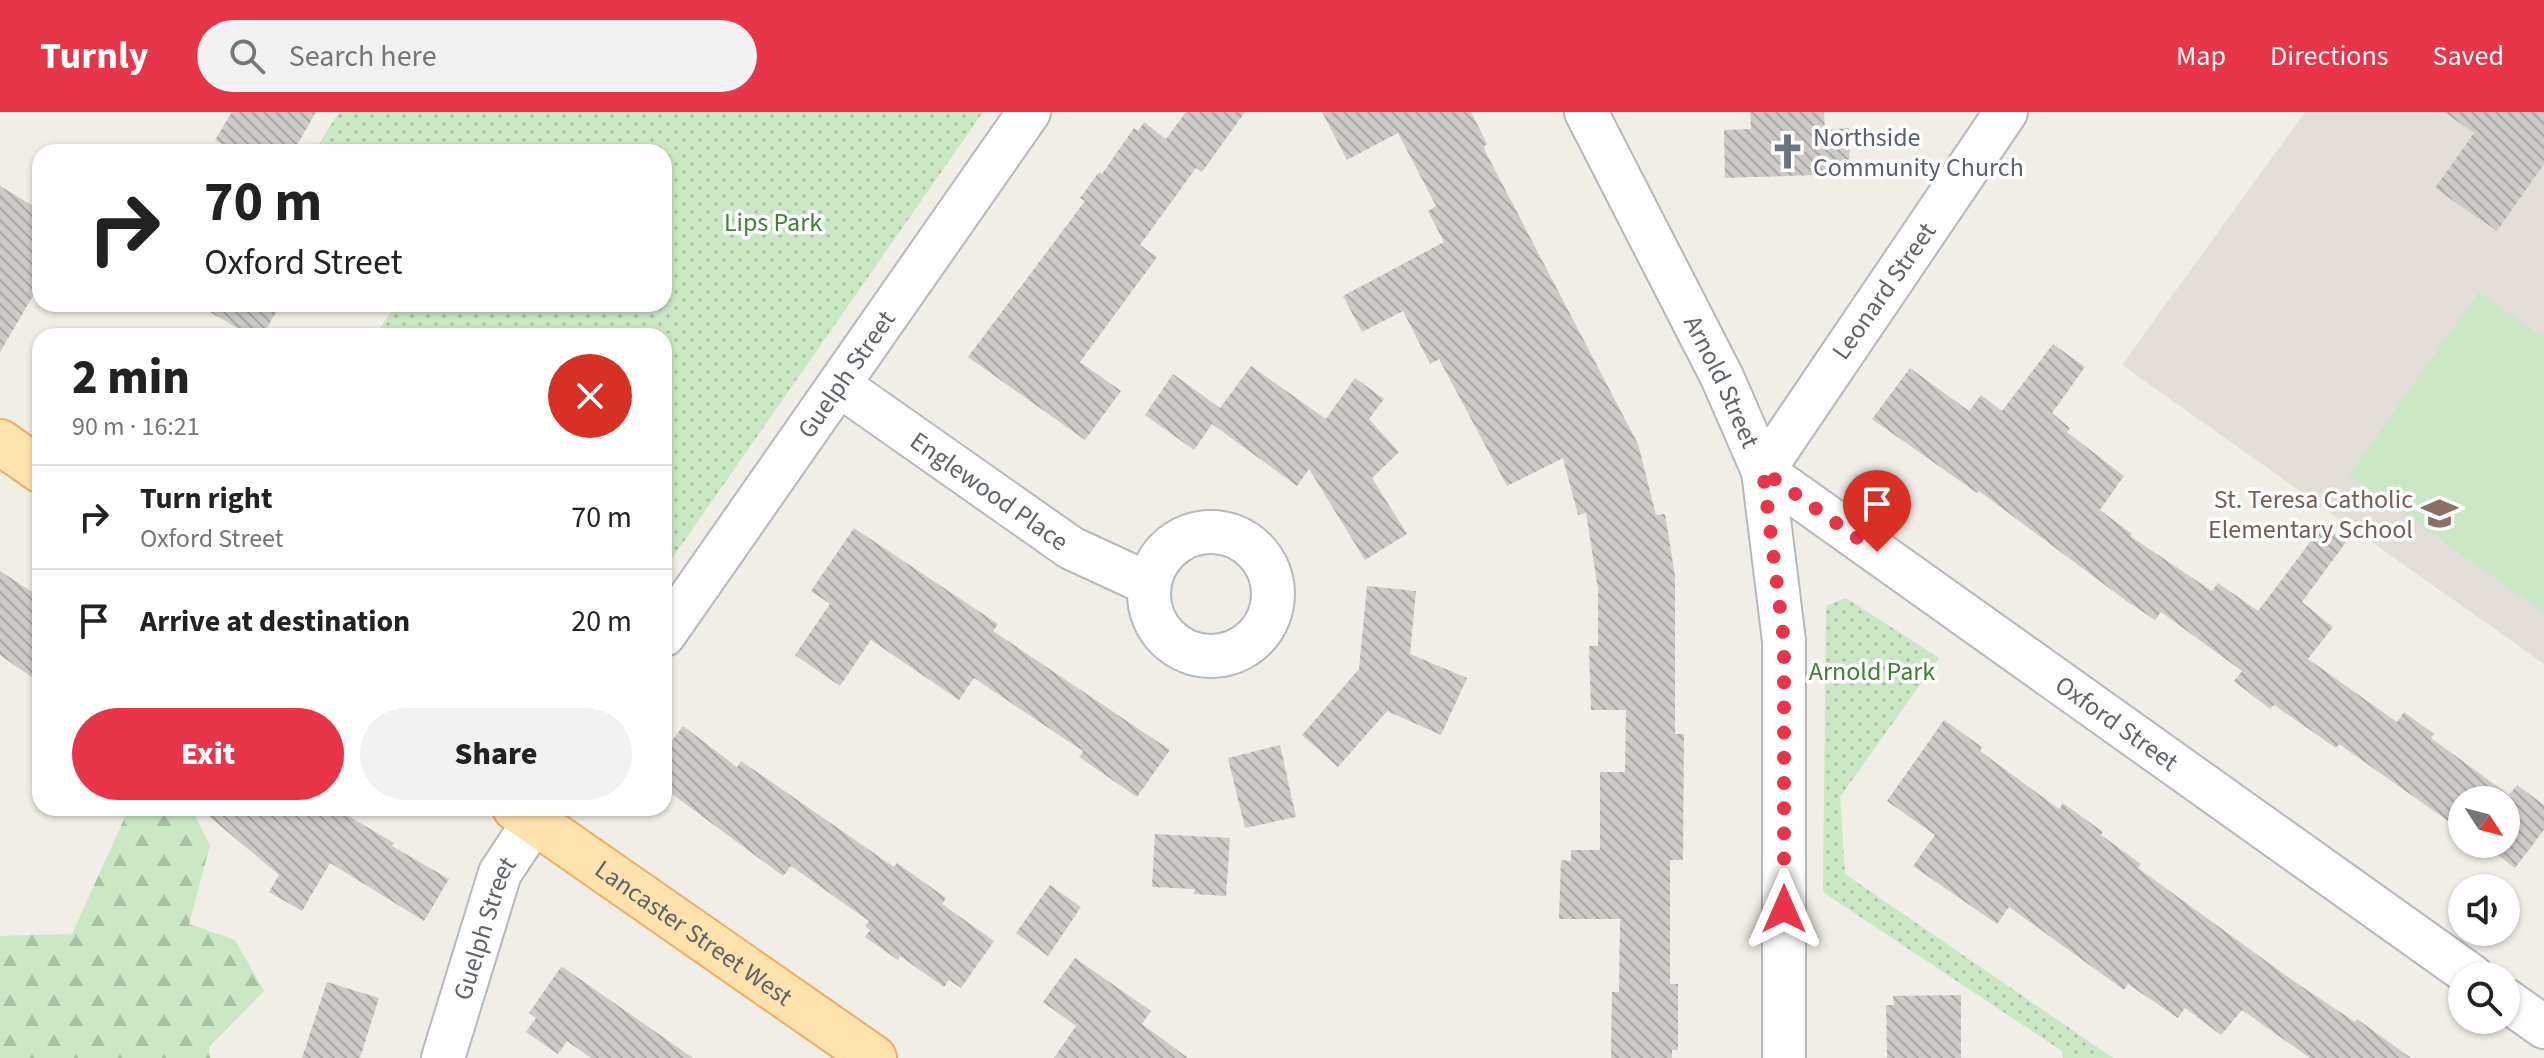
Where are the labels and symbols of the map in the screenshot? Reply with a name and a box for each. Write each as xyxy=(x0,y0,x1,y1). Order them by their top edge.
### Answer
place label: Northside Community Church xyxy=(1813,119,2024,186)
church icon: Northside Community Church xyxy=(1768,133,1806,171)
park label: Lips Park xyxy=(724,204,822,241)
street label: Leonard Street xyxy=(1823,215,1945,367)
street label: Guelph Street xyxy=(788,302,904,446)
street label: Arnold Street xyxy=(1675,309,1769,454)
street label: Englewood Place xyxy=(903,422,1076,559)
pin xyxy=(1843,470,1911,552)
place label: St. Teresa Catholic Elementary School xyxy=(2208,481,2413,548)
school or university icon: St. Teresa Catholic Elementary School xyxy=(2420,495,2458,533)
park label: Arnold Park xyxy=(1809,653,1935,690)
street label: Oxford Street xyxy=(2048,666,2186,780)
north arrow xyxy=(2448,786,2520,858)
street label: Guelph Street xyxy=(443,849,525,1005)
street label: Lancaster Street West xyxy=(587,851,800,1015)
position arrow xyxy=(1742,867,1826,951)

